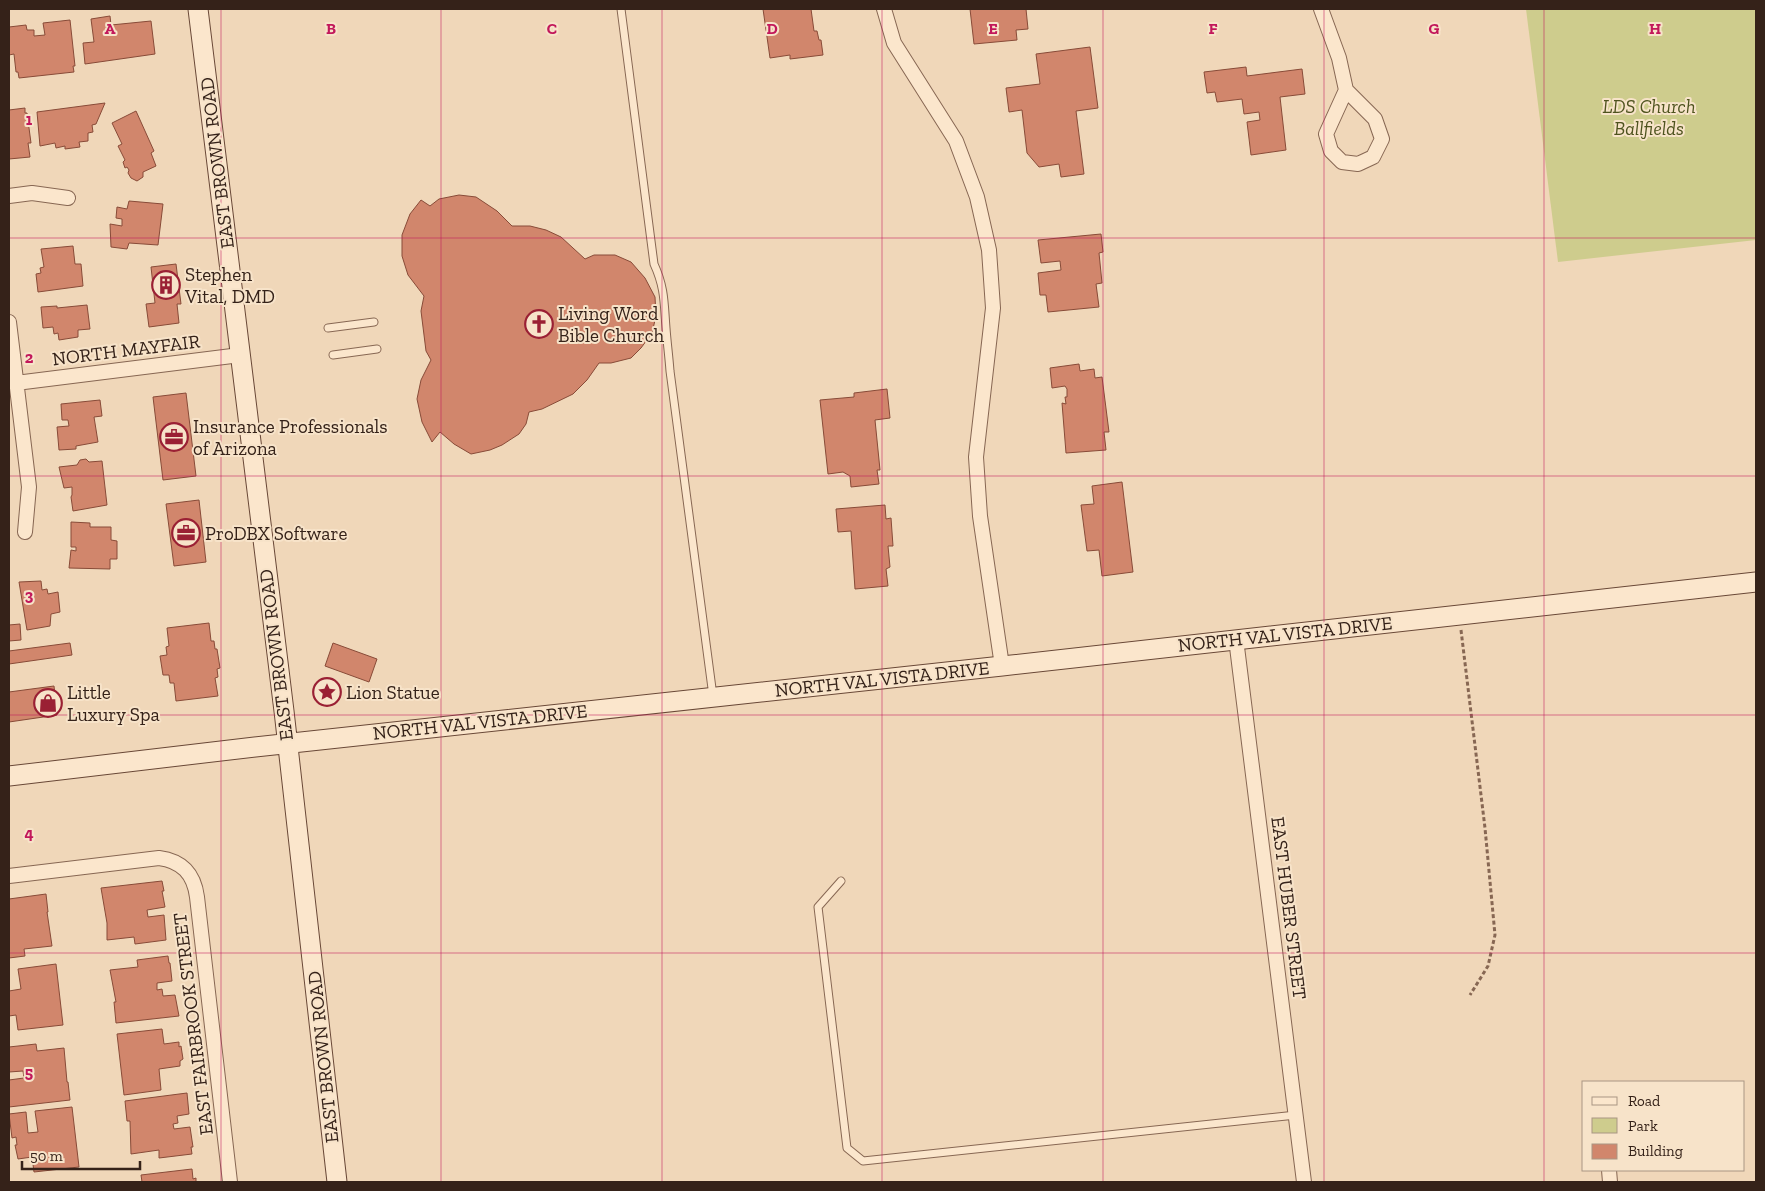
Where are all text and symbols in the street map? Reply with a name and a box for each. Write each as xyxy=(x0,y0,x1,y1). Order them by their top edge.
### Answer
text: A xyxy=(105,19,116,38)
text: B xyxy=(326,19,336,38)
text: C xyxy=(547,19,557,38)
text: D xyxy=(766,19,778,38)
text: E xyxy=(988,19,998,38)
text: F xyxy=(1208,19,1218,38)
text: G xyxy=(1429,19,1440,38)
text: H xyxy=(1649,19,1661,38)
street label: EAST BROWN ROAD xyxy=(195,76,239,250)
park label: LDS Church Ballfields xyxy=(1602,95,1696,140)
text: 1 xyxy=(26,110,33,129)
place label: Stephen Vital, DMD xyxy=(184,263,275,308)
building icon: Stephen Vital, DMD xyxy=(151,270,181,300)
place label: Living Word Bible Church xyxy=(558,302,665,347)
church icon: Living Word Bible Church xyxy=(524,309,554,339)
street label: NORTH MAYFAIR xyxy=(51,329,201,370)
text: 2 xyxy=(25,348,34,367)
place label: Insurance Professionals of Arizona xyxy=(193,415,388,460)
office icon: Insurance Professionals of Arizona xyxy=(159,422,189,452)
office icon: ProDBX Software xyxy=(171,518,201,548)
place label: ProDBX Software xyxy=(205,522,347,545)
street label: EAST BROWN ROAD xyxy=(254,568,298,742)
text: 3 xyxy=(25,586,34,605)
street label: NORTH VAL VISTA DRIVE xyxy=(1177,611,1393,657)
street label: NORTH VAL VISTA DRIVE xyxy=(774,656,990,702)
place icon: Lion Statue xyxy=(312,677,342,707)
place label: Little Luxury Spa xyxy=(67,681,160,726)
place label: Lion Statue xyxy=(346,681,440,704)
shop icon: Little Luxury Spa xyxy=(33,688,63,718)
street label: NORTH VAL VISTA DRIVE xyxy=(372,699,588,745)
street label: EAST HUBER STREET xyxy=(1266,815,1312,1001)
text: 4 xyxy=(24,824,34,843)
street label: EAST FAIRBROOK STREET xyxy=(168,911,218,1136)
street label: EAST BROWN ROAD xyxy=(303,970,343,1144)
text: 5 xyxy=(25,1063,33,1082)
legend xyxy=(1582,1081,1745,1171)
text: Road xyxy=(1628,1092,1661,1110)
text: Park xyxy=(1628,1117,1658,1135)
scale bar xyxy=(22,1138,140,1170)
text: Building xyxy=(1628,1142,1683,1160)
text: 50 m xyxy=(30,1147,63,1165)

